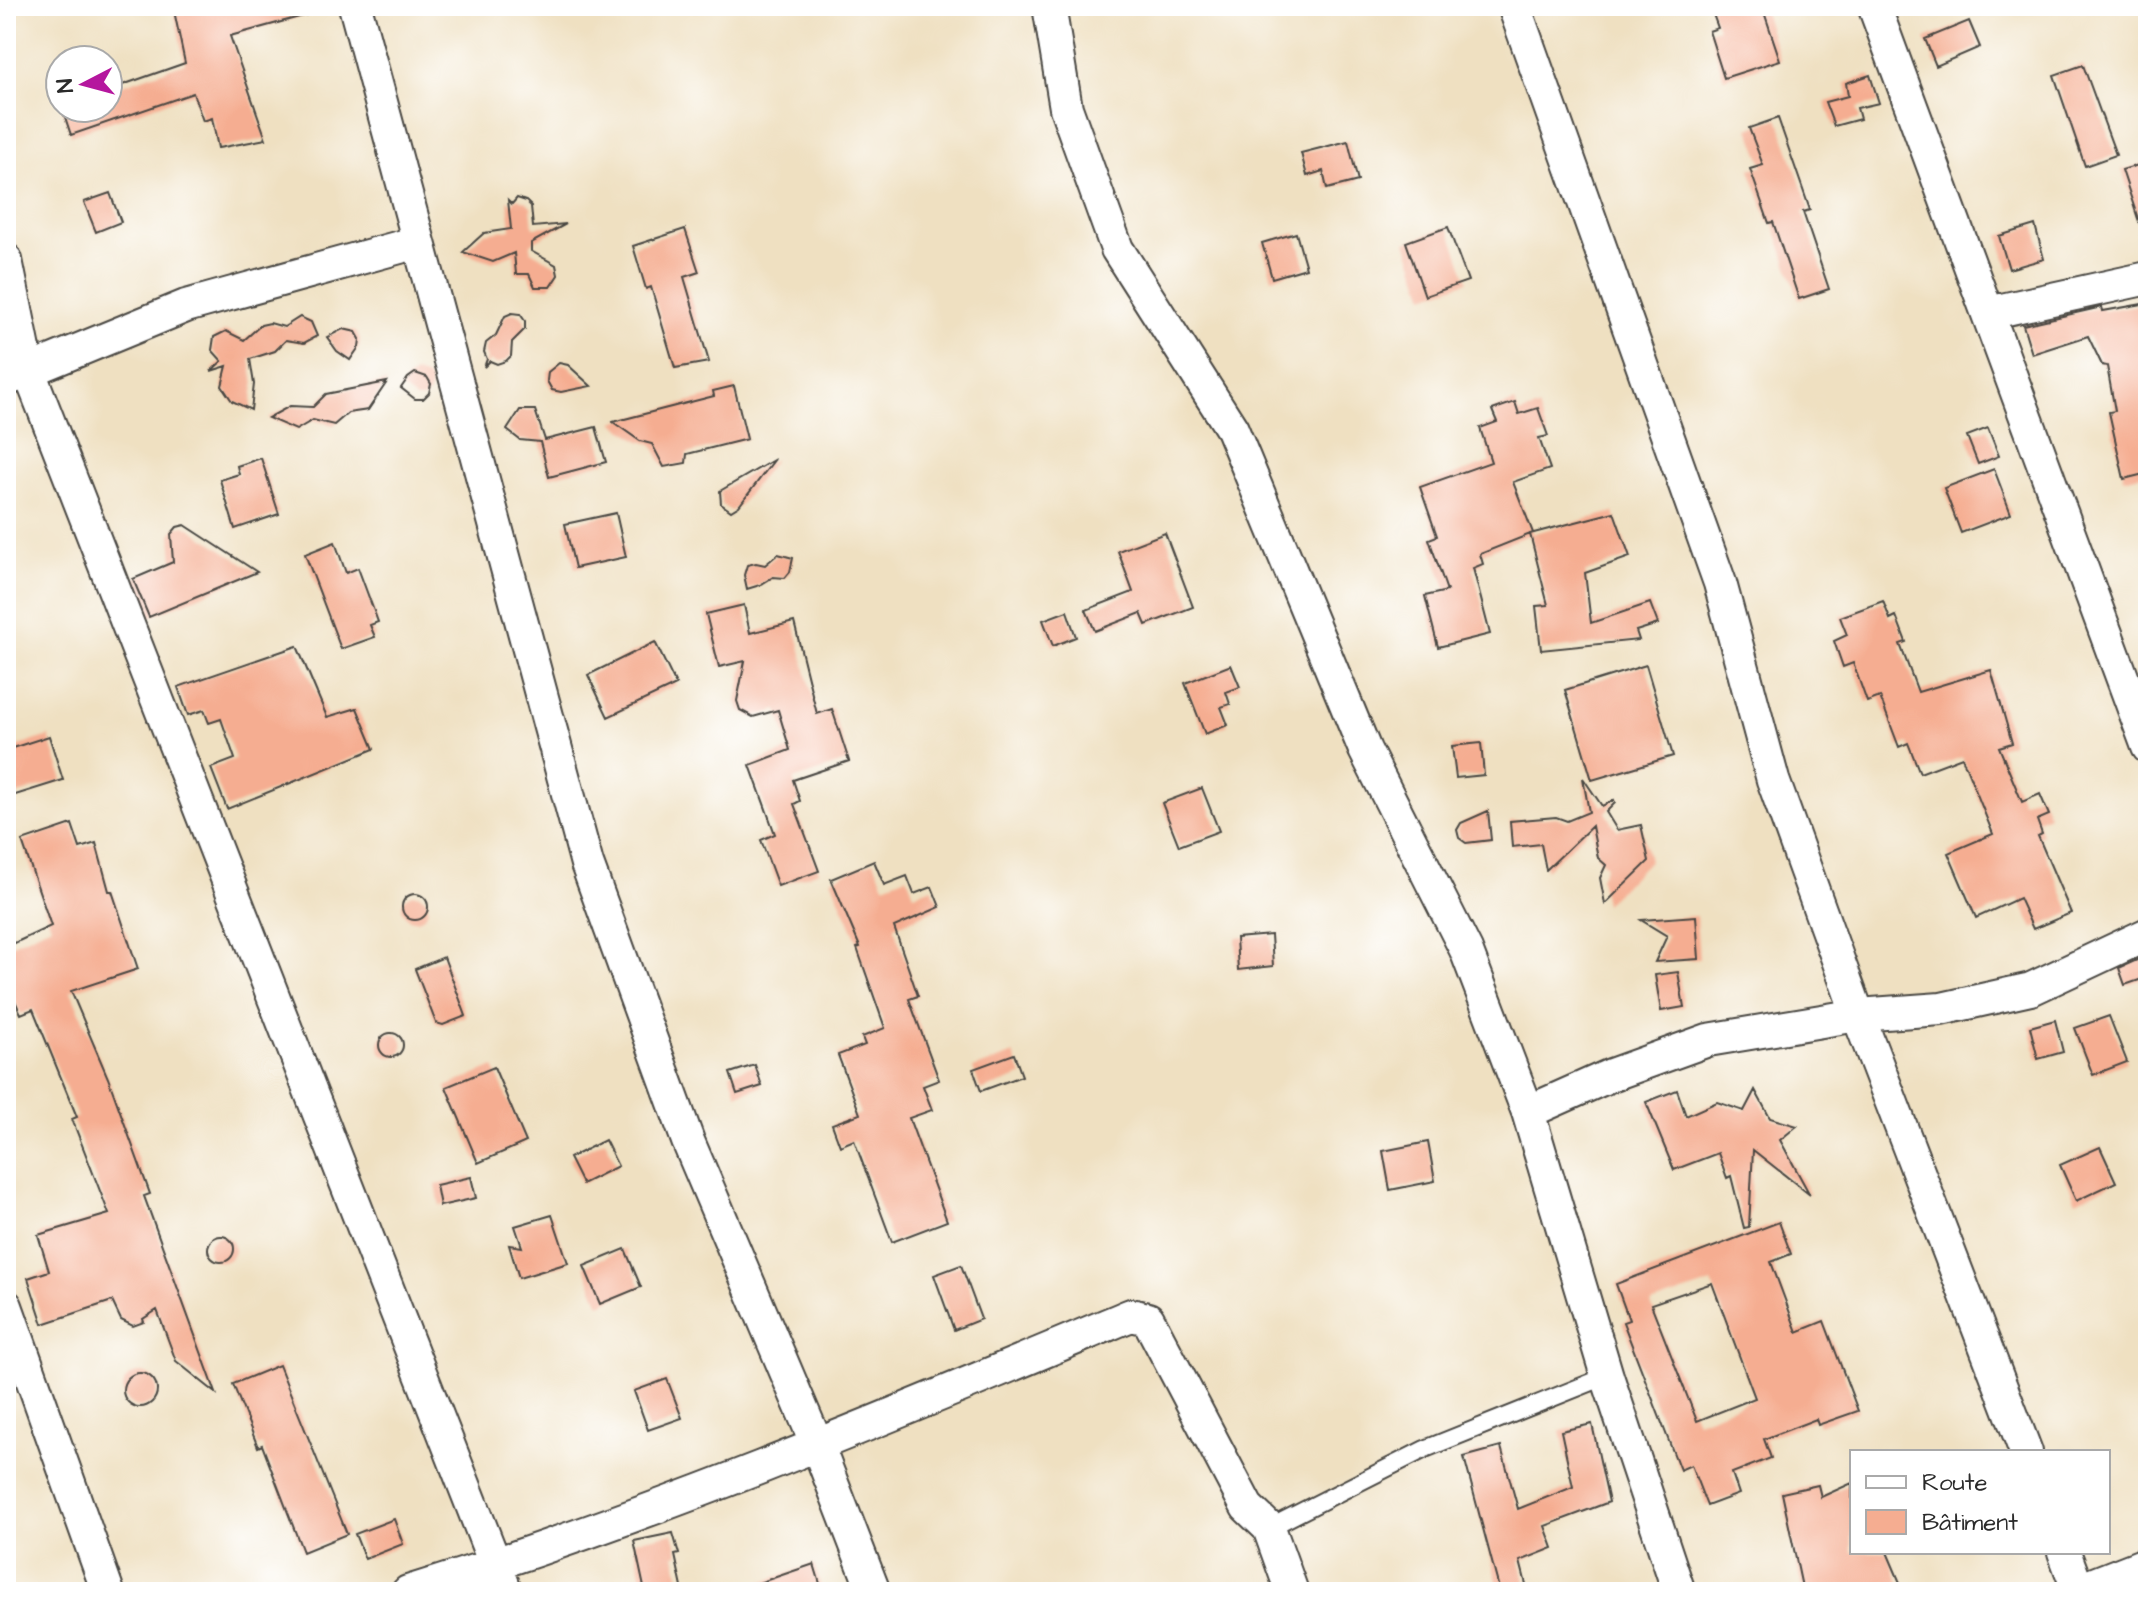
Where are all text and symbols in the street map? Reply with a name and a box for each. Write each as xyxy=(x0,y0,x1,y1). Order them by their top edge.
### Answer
north arrow xyxy=(44,44,124,124)
text: N xyxy=(49,77,82,94)
legend xyxy=(1850,1450,2110,1554)
text: Route xyxy=(1922,1466,1988,1500)
text: Bâtiment xyxy=(1922,1506,2018,1540)

